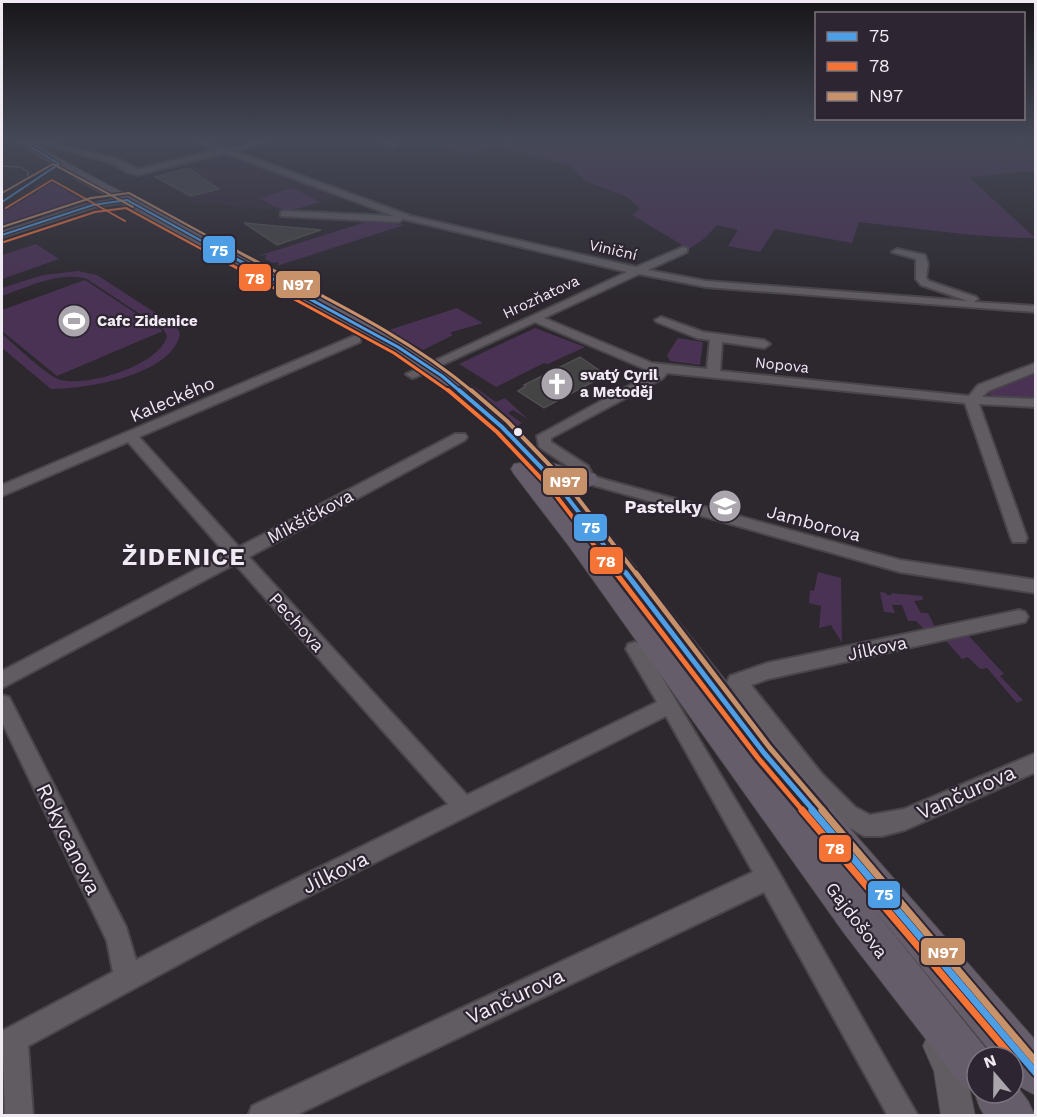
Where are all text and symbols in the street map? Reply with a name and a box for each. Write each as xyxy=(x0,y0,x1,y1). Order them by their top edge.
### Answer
legend xyxy=(815,12,1025,120)
text: 75 xyxy=(869,25,890,46)
text: 78 xyxy=(869,55,890,76)
text: N97 xyxy=(869,85,903,106)
line badge: 75 xyxy=(202,235,236,264)
street label: Viniční xyxy=(587,236,639,264)
text: 75 xyxy=(210,241,228,260)
line badge: 78 xyxy=(238,263,272,292)
text: 78 xyxy=(245,269,265,288)
line badge: N97 xyxy=(275,270,321,299)
street label: Hrozňatova xyxy=(500,271,583,323)
text: N97 xyxy=(282,275,314,294)
sports icon: Cafc Zidenice xyxy=(56,303,92,339)
place label: Cafc Zidenice xyxy=(97,312,198,330)
street label: Nopova xyxy=(754,353,810,377)
church icon: svatý Cyril a Metoděj xyxy=(539,366,575,402)
place label: svatý Cyril a Metoděj xyxy=(580,366,658,401)
street label: Kaleckého xyxy=(127,372,217,426)
unlabelled marker xyxy=(512,426,524,438)
line badge: N97 xyxy=(542,467,588,496)
text: N97 xyxy=(549,472,581,491)
street label: Mikšíčkova xyxy=(263,485,357,547)
school or university icon: Pastelky xyxy=(707,488,743,524)
place label: Pastelky xyxy=(624,496,703,517)
street label: Jamborova xyxy=(765,500,863,546)
line badge: 75 xyxy=(573,513,608,542)
text: 75 xyxy=(582,518,600,537)
district label: ŽIDENICE xyxy=(122,543,246,571)
line badge: 78 xyxy=(589,546,624,575)
text: 78 xyxy=(596,552,616,571)
street label: Pechova xyxy=(265,588,329,656)
street label: Jílkova xyxy=(845,631,909,665)
street label: Vančurova xyxy=(913,759,1019,825)
street label: Rokycanova xyxy=(31,779,107,899)
line badge: 78 xyxy=(818,834,852,863)
text: 78 xyxy=(825,839,845,858)
street label: Jílkova xyxy=(298,845,372,899)
street label: Gajdošova xyxy=(822,878,892,962)
line badge: 75 xyxy=(867,880,901,909)
text: 75 xyxy=(875,885,893,904)
line badge: N97 xyxy=(920,937,966,966)
text: N97 xyxy=(927,943,959,962)
street label: Vančurova xyxy=(462,962,568,1030)
north arrow xyxy=(965,1045,1025,1105)
text: N xyxy=(981,1050,999,1072)

